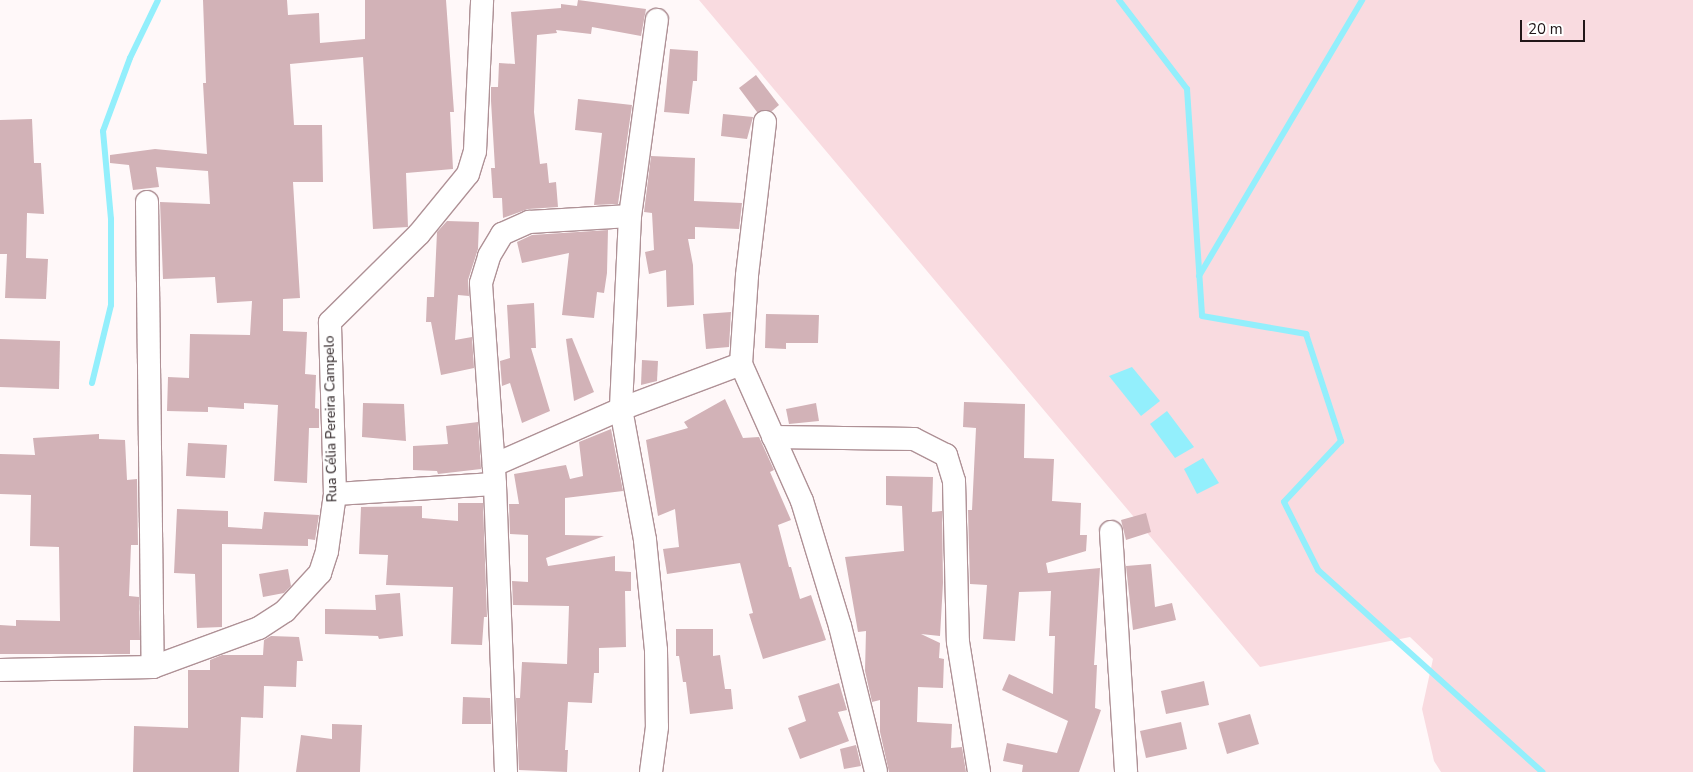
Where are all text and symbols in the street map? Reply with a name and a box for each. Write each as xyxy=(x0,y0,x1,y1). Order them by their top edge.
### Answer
scale bar xyxy=(1523,10,1588,42)
text: 20 m xyxy=(1528,19,1563,39)
street label: Rua Célia Pereira Campelo xyxy=(321,336,341,502)

